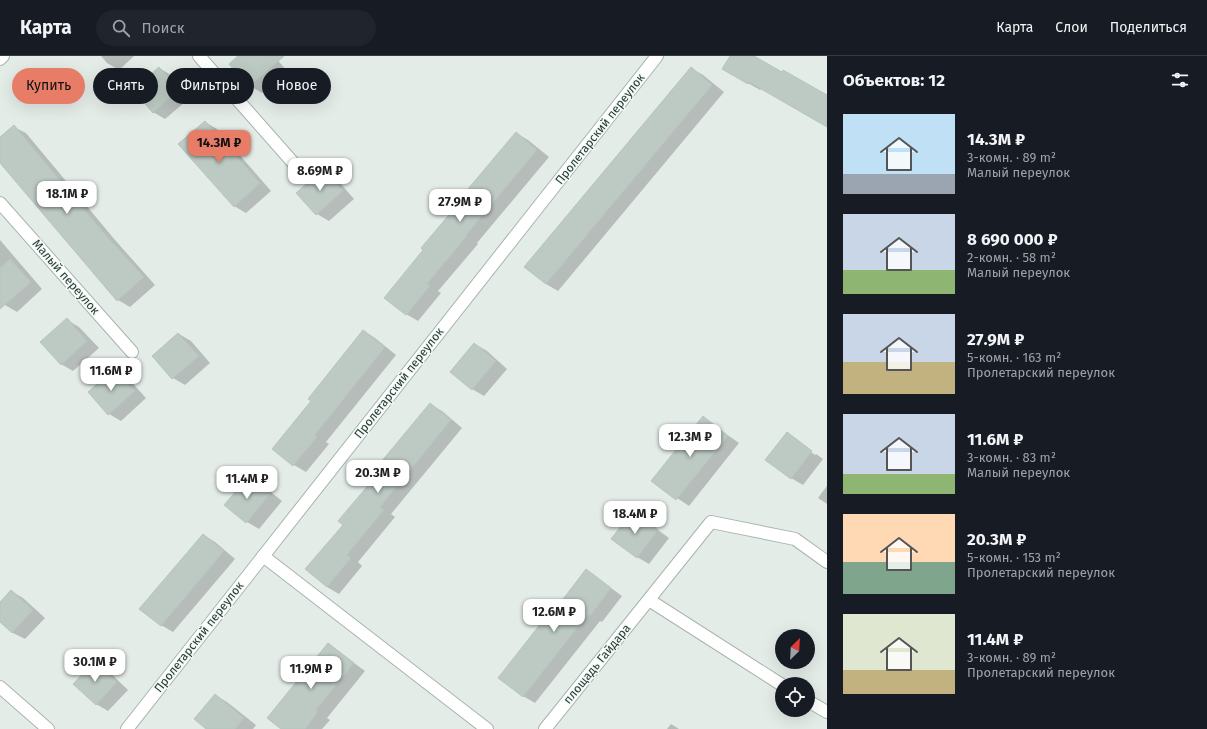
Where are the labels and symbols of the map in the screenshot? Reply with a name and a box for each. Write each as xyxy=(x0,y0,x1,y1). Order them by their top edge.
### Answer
street label: Пролетарский переулок xyxy=(552,70,648,187)
pin: 14.3M ₽ xyxy=(182,130,256,164)
pin: 8.69M ₽ xyxy=(283,158,357,192)
pin: 18.1M ₽ xyxy=(30,181,104,215)
pin: 27.9M ₽ xyxy=(423,189,497,223)
street label: Малый переулок xyxy=(30,237,103,318)
street label: Пролетарский переулок xyxy=(351,324,447,441)
pin: 11.6M ₽ xyxy=(74,358,148,392)
pin: 12.3M ₽ xyxy=(653,424,727,458)
pin: 20.3M ₽ xyxy=(341,460,415,494)
pin: 11.4M ₽ xyxy=(210,466,284,500)
pin: 18.4M ₽ xyxy=(598,501,672,535)
street label: Пролетарский переулок xyxy=(151,578,247,695)
pin: 12.6M ₽ xyxy=(517,599,591,633)
street label: площадь Гайдара xyxy=(561,621,633,707)
north arrow xyxy=(775,629,815,669)
pin: 30.1M ₽ xyxy=(58,649,132,683)
pin: 11.9M ₽ xyxy=(274,656,348,690)

